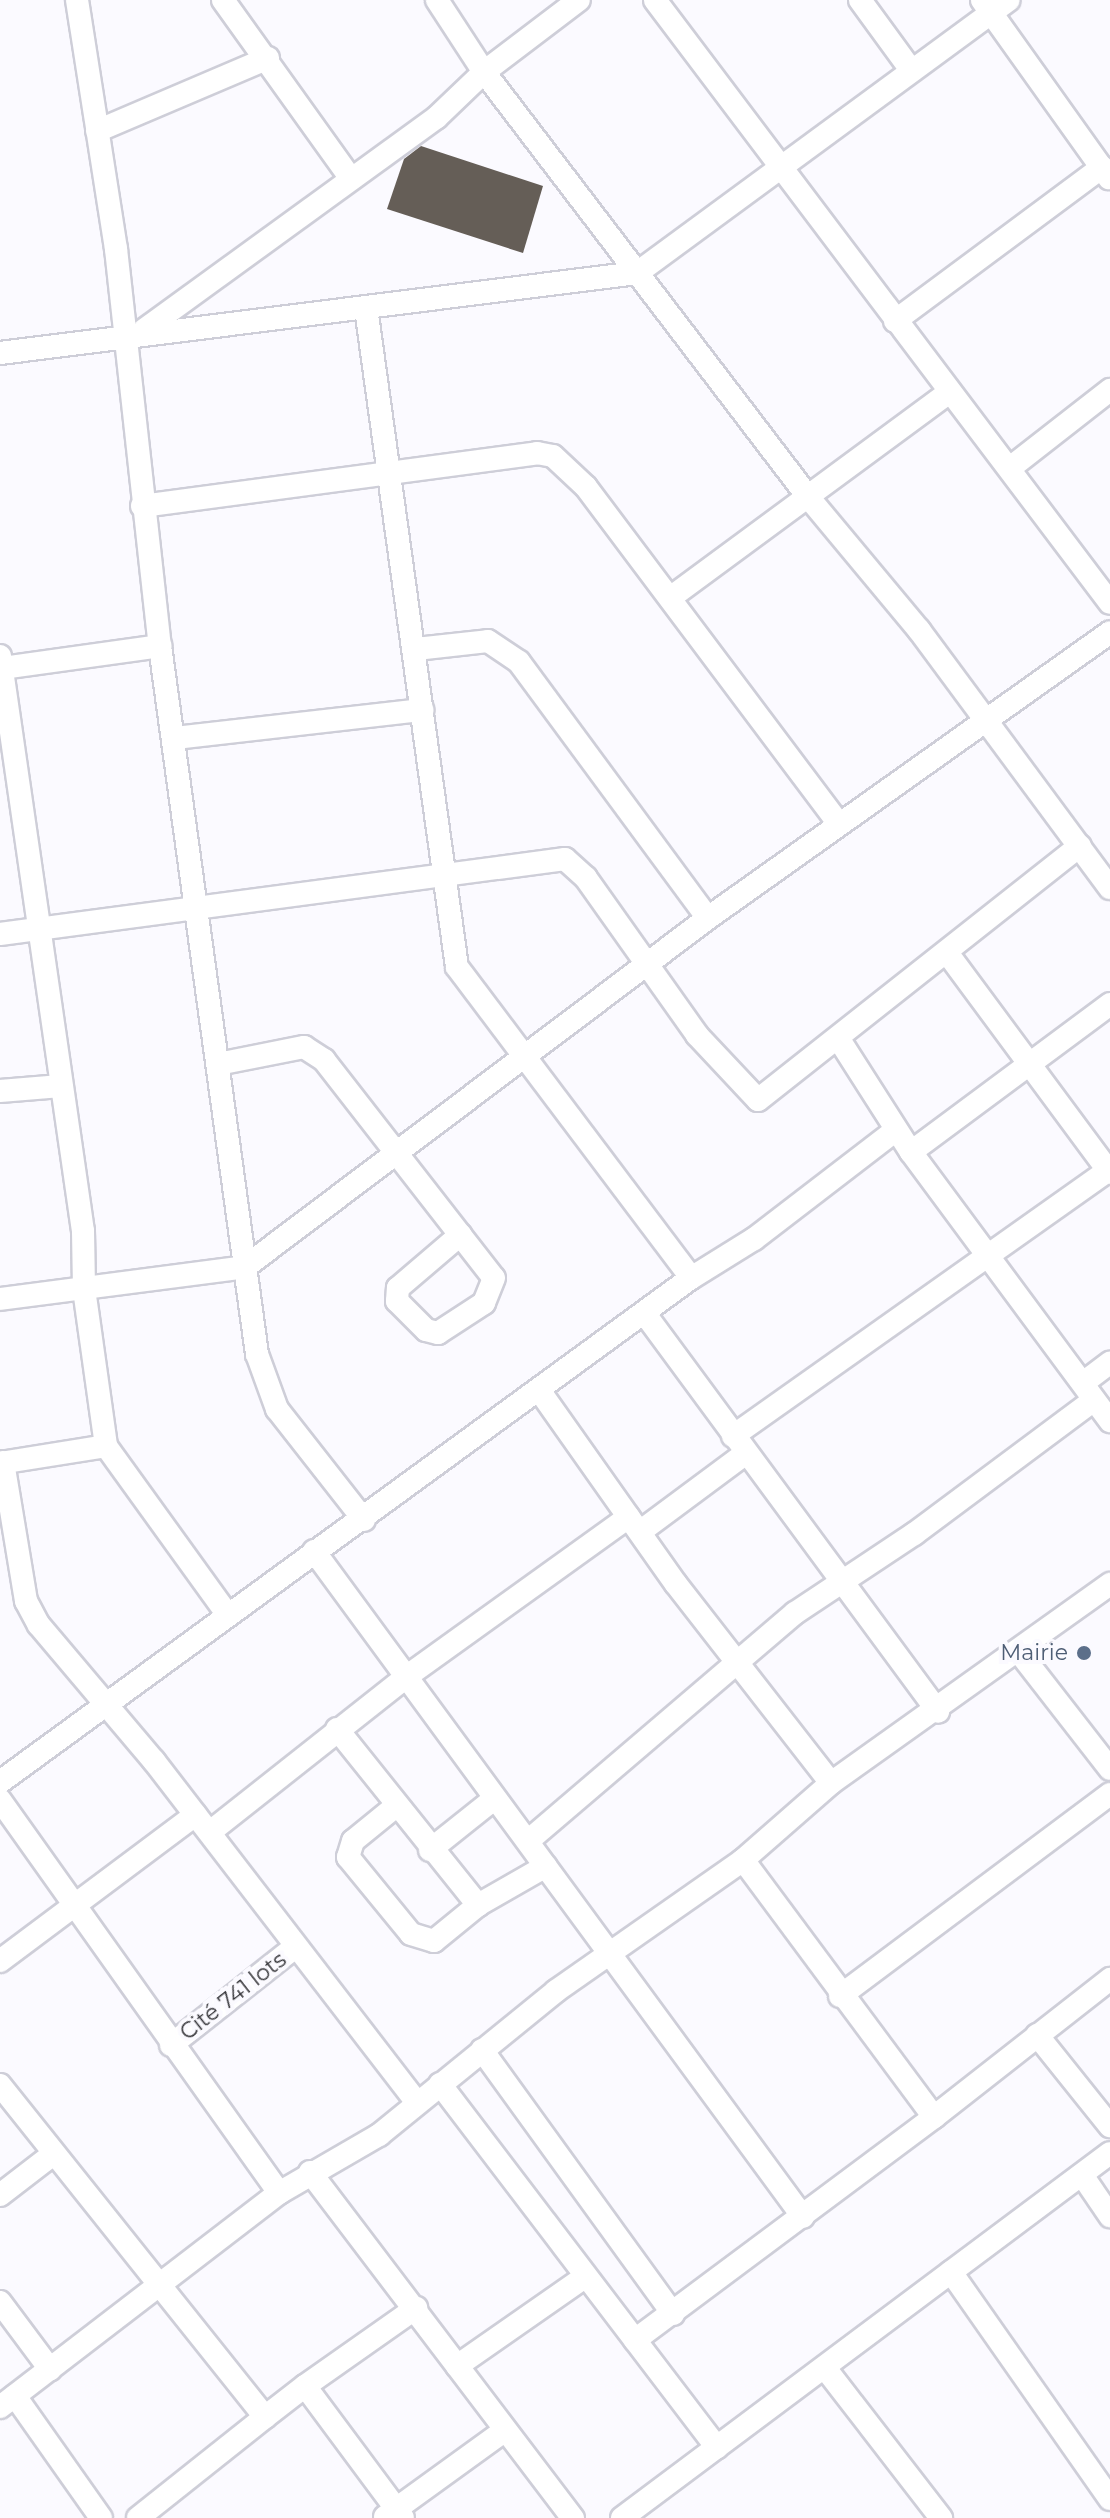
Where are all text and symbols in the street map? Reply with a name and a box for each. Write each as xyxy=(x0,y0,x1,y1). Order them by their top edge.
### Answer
place label: Mairie xyxy=(1000,1640,1068,1666)
marker: Mairie xyxy=(1075,1644,1093,1662)
street label: Cité 741 lots xyxy=(175,1946,291,2046)

